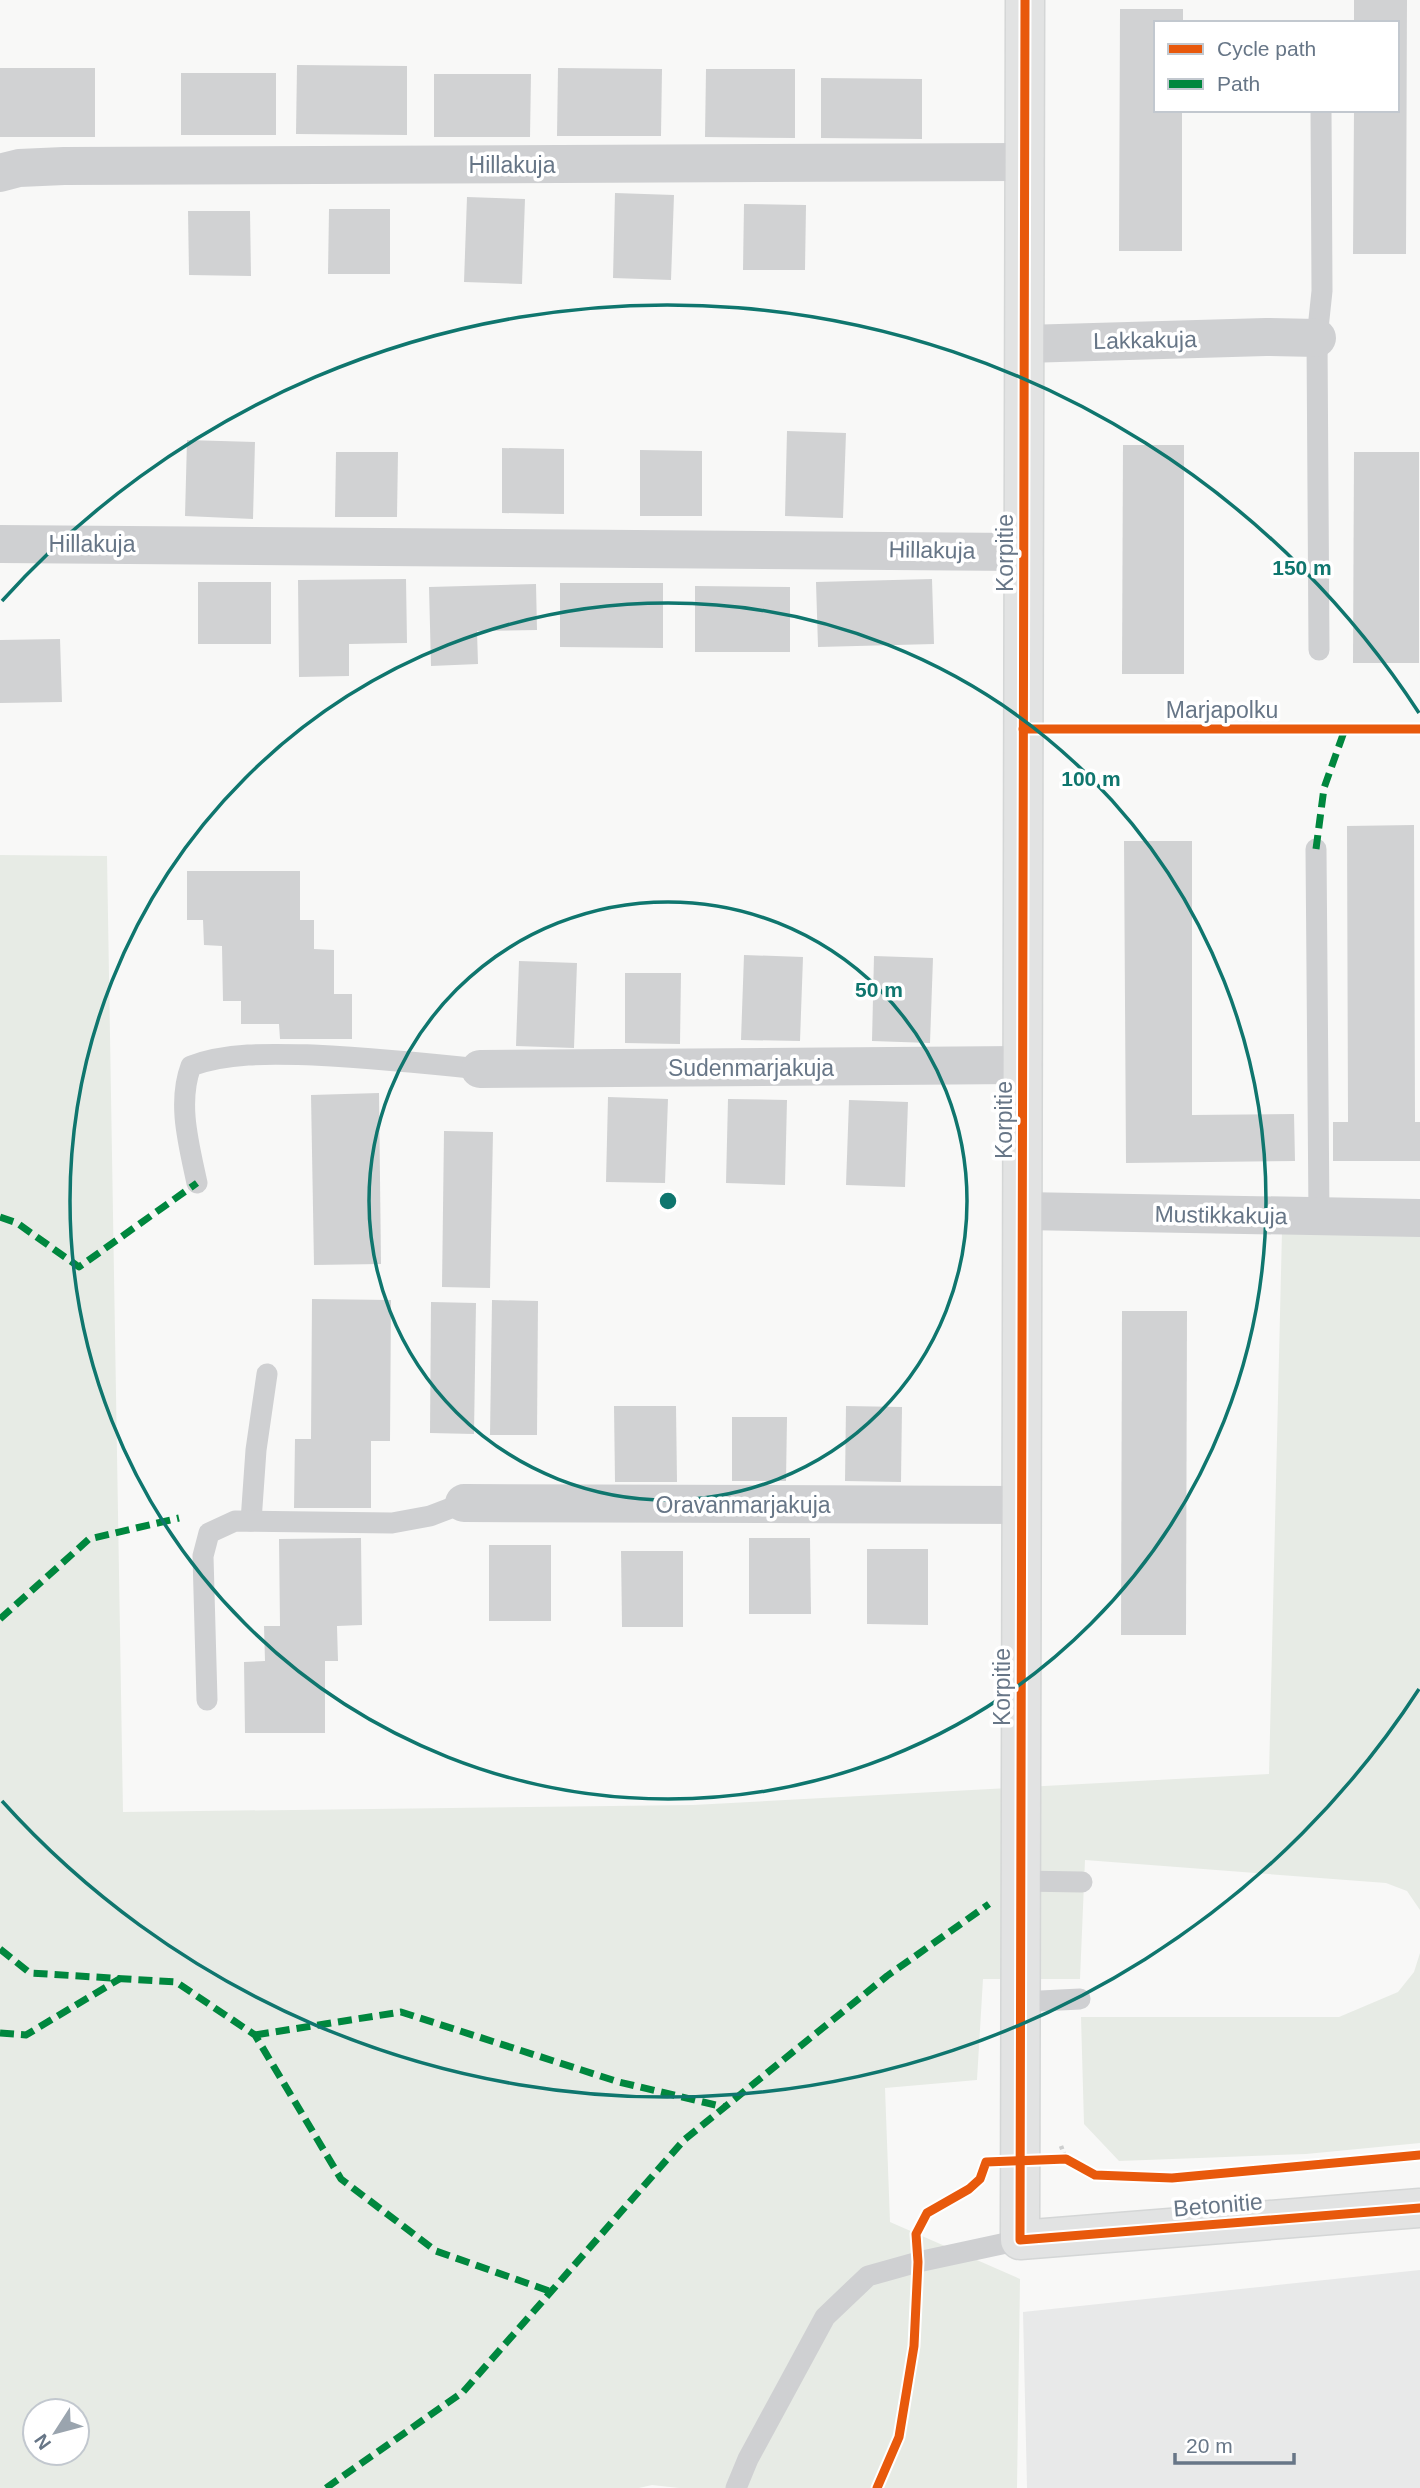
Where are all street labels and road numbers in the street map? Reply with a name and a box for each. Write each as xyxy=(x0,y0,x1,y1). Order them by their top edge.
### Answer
street label: Hillakuja xyxy=(469,152,556,178)
street label: Lakkakuja xyxy=(1093,326,1197,354)
street label: Korpitie xyxy=(992,514,1018,592)
street label: Hillakuja xyxy=(49,531,136,557)
street label: Hillakuja xyxy=(888,536,976,564)
street label: Marjapolku xyxy=(1166,697,1278,723)
street label: Sudenmarjakuja xyxy=(668,1055,834,1081)
street label: Korpitie xyxy=(991,1081,1017,1159)
street label: Mustikkakuja xyxy=(1154,1201,1288,1229)
street label: Oravanmarjakuja xyxy=(655,1492,831,1518)
street label: Korpitie xyxy=(989,1648,1015,1726)
street label: Betonitie xyxy=(1172,2188,1264,2222)

